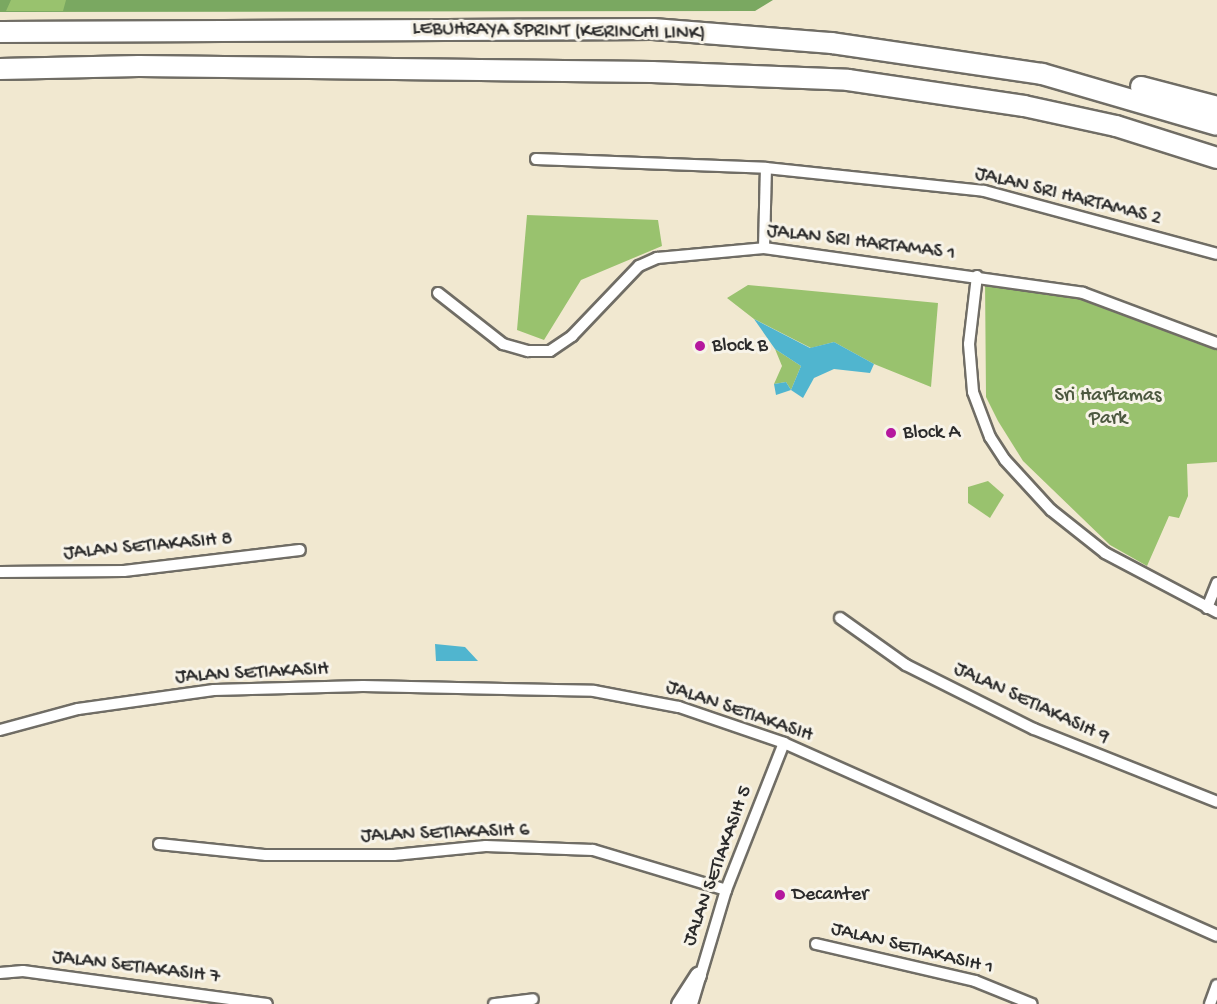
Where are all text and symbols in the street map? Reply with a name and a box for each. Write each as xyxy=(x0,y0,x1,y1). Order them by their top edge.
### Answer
street label: LEBUHRAYA SPRINT (KERINCHI LINK) xyxy=(412,17,706,47)
street label: JALAN SRI HARTAMAS 2 xyxy=(972,162,1164,232)
street label: JALAN SRI HARTAMAS 1 xyxy=(765,220,957,266)
place label: Block B xyxy=(712,334,768,358)
marker: Block B xyxy=(693,339,707,353)
park label: Sri Hartamas Park xyxy=(1055,385,1161,432)
place label: Block A xyxy=(903,421,960,445)
marker: Block A xyxy=(884,426,898,440)
street label: JALAN SETIAKASIH 8 xyxy=(63,528,233,566)
street label: JALAN SETIAKASIH xyxy=(175,658,329,690)
street label: JALAN SETIAKASIH 9 xyxy=(950,658,1112,750)
street label: JALAN SETIAKASIH xyxy=(662,676,816,748)
street label: JALAN SETIAKASIH 5 xyxy=(678,783,758,949)
street label: JALAN SETIAKASIH 6 xyxy=(360,819,530,849)
place label: Decanter xyxy=(792,883,868,907)
marker: Decanter xyxy=(773,888,787,902)
street label: JALAN SETIAKASIH 1 xyxy=(828,917,996,981)
street label: JALAN SETIAKASIH 7 xyxy=(51,946,221,990)

